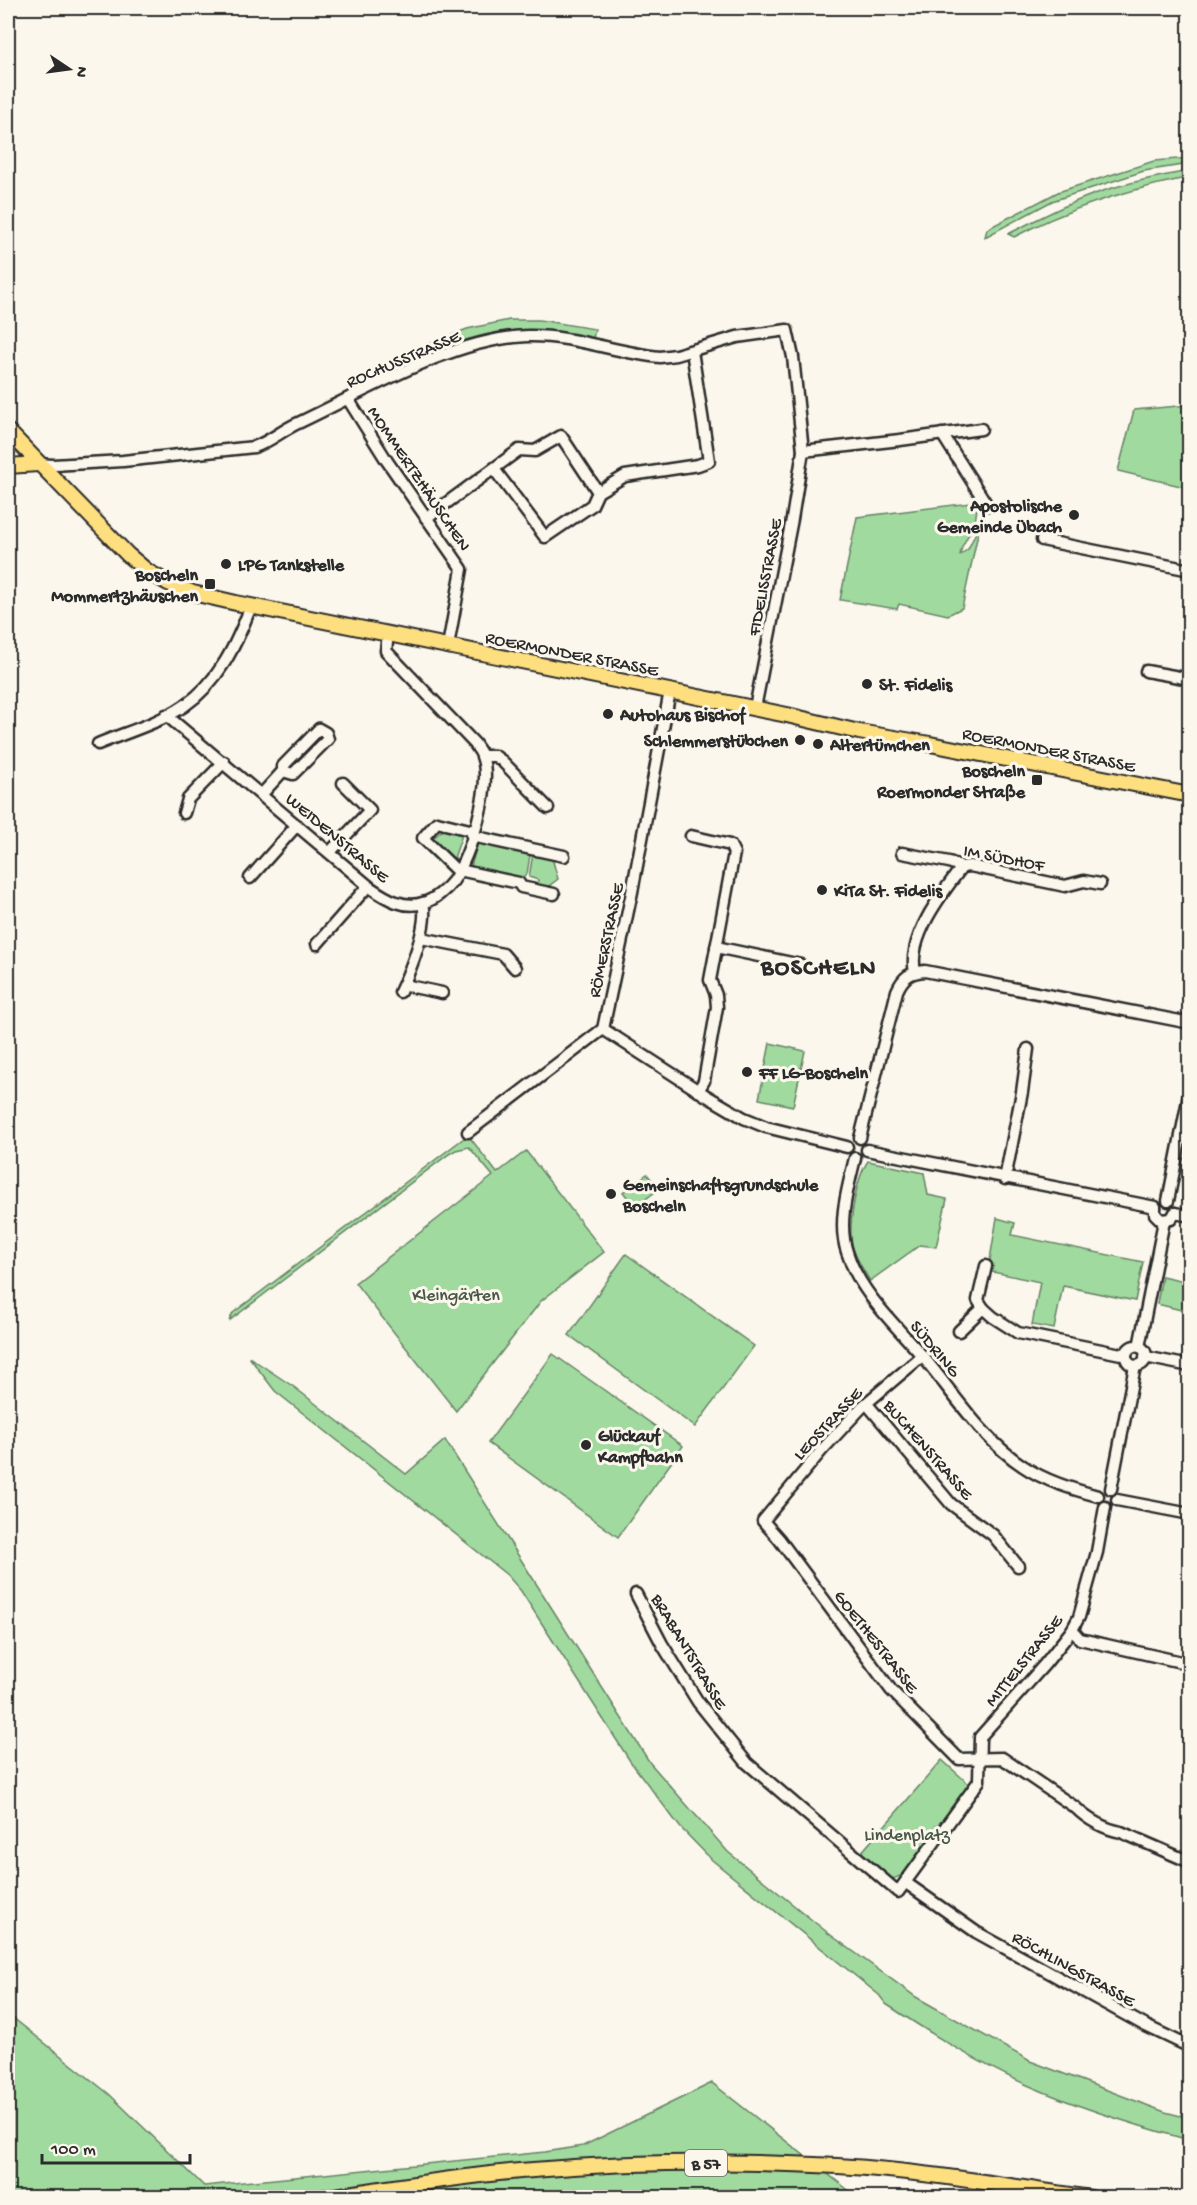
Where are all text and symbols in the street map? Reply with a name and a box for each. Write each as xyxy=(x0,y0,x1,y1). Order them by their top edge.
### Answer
north arrow xyxy=(39,39,99,99)
text: N xyxy=(70,64,91,79)
street label: ROCHUSSTRASSE xyxy=(344,326,465,394)
street label: MOMMERTZHÄUSCHEN xyxy=(362,403,474,556)
place label: Apostolische Gemeinde Übach xyxy=(937,497,1063,539)
marker: Apostolische Gemeinde Übach xyxy=(1067,508,1081,522)
street label: FIDELISSTRASSE xyxy=(745,516,788,639)
place label: LPG Tankstelle xyxy=(238,556,345,577)
marker: LPG Tankstelle xyxy=(219,557,233,571)
place label: Boscheln Mommertzhäuschen xyxy=(51,566,198,608)
marker: Boscheln Mommertzhäuschen xyxy=(203,577,217,591)
street label: ROERMONDER STRASSE xyxy=(483,628,661,683)
place label: St. Fidelis xyxy=(879,676,953,697)
marker: St. Fidelis xyxy=(860,677,874,691)
place label: Autohaus Bischof xyxy=(619,706,747,727)
marker: Autohaus Bischof xyxy=(601,707,615,721)
street label: ROERMONDER STRASSE xyxy=(960,724,1138,779)
place label: Schlemmerstübchen xyxy=(644,732,788,753)
marker: Schlemmerstübchen xyxy=(793,733,807,747)
place label: Altertümchen xyxy=(829,736,930,757)
marker: Altertümchen xyxy=(811,737,825,751)
place label: Boscheln Roermonder Straße xyxy=(876,762,1026,804)
marker: Boscheln Roermonder Straße xyxy=(1030,773,1044,787)
street label: WEIDENSTRASSE xyxy=(280,789,393,889)
street label: IM SÜDHOF xyxy=(961,841,1046,878)
street label: RÖMERSTRASSE xyxy=(585,881,630,1000)
place label: KiTa St. Fidelis xyxy=(833,882,943,903)
marker: KiTa St. Fidelis xyxy=(815,883,829,897)
district label: BOSCHELN xyxy=(760,955,877,984)
place label: FF LG-Boscheln xyxy=(758,1064,869,1085)
marker: FF LG-Boscheln xyxy=(740,1065,754,1079)
place label: Gemeinschaftsgrundschule Boscheln xyxy=(622,1176,819,1218)
marker: Gemeinschaftsgrundschule Boscheln xyxy=(604,1187,618,1201)
park label: Kleingärten xyxy=(412,1286,500,1307)
street label: SÜDRING xyxy=(904,1317,964,1383)
street label: LEOSTRASSE xyxy=(790,1383,868,1465)
street label: BUCHENSTRASSE xyxy=(877,1396,977,1506)
place label: Glückauf Kampfbahn xyxy=(597,1427,683,1469)
marker: Glückauf Kampfbahn xyxy=(579,1438,593,1452)
street label: GOETHESTRASSE xyxy=(828,1587,922,1699)
street label: BRABANTSTRASSE xyxy=(645,1590,731,1715)
street label: MITTELSTRASSE xyxy=(982,1611,1069,1712)
park label: Lindenplatz xyxy=(864,1826,951,1847)
street label: RÖCHLINGSTRASSE xyxy=(1008,1928,1139,2013)
scale bar xyxy=(42,2127,190,2165)
text: 100 m xyxy=(50,2140,96,2161)
road number: B 57 xyxy=(685,2150,727,2176)

